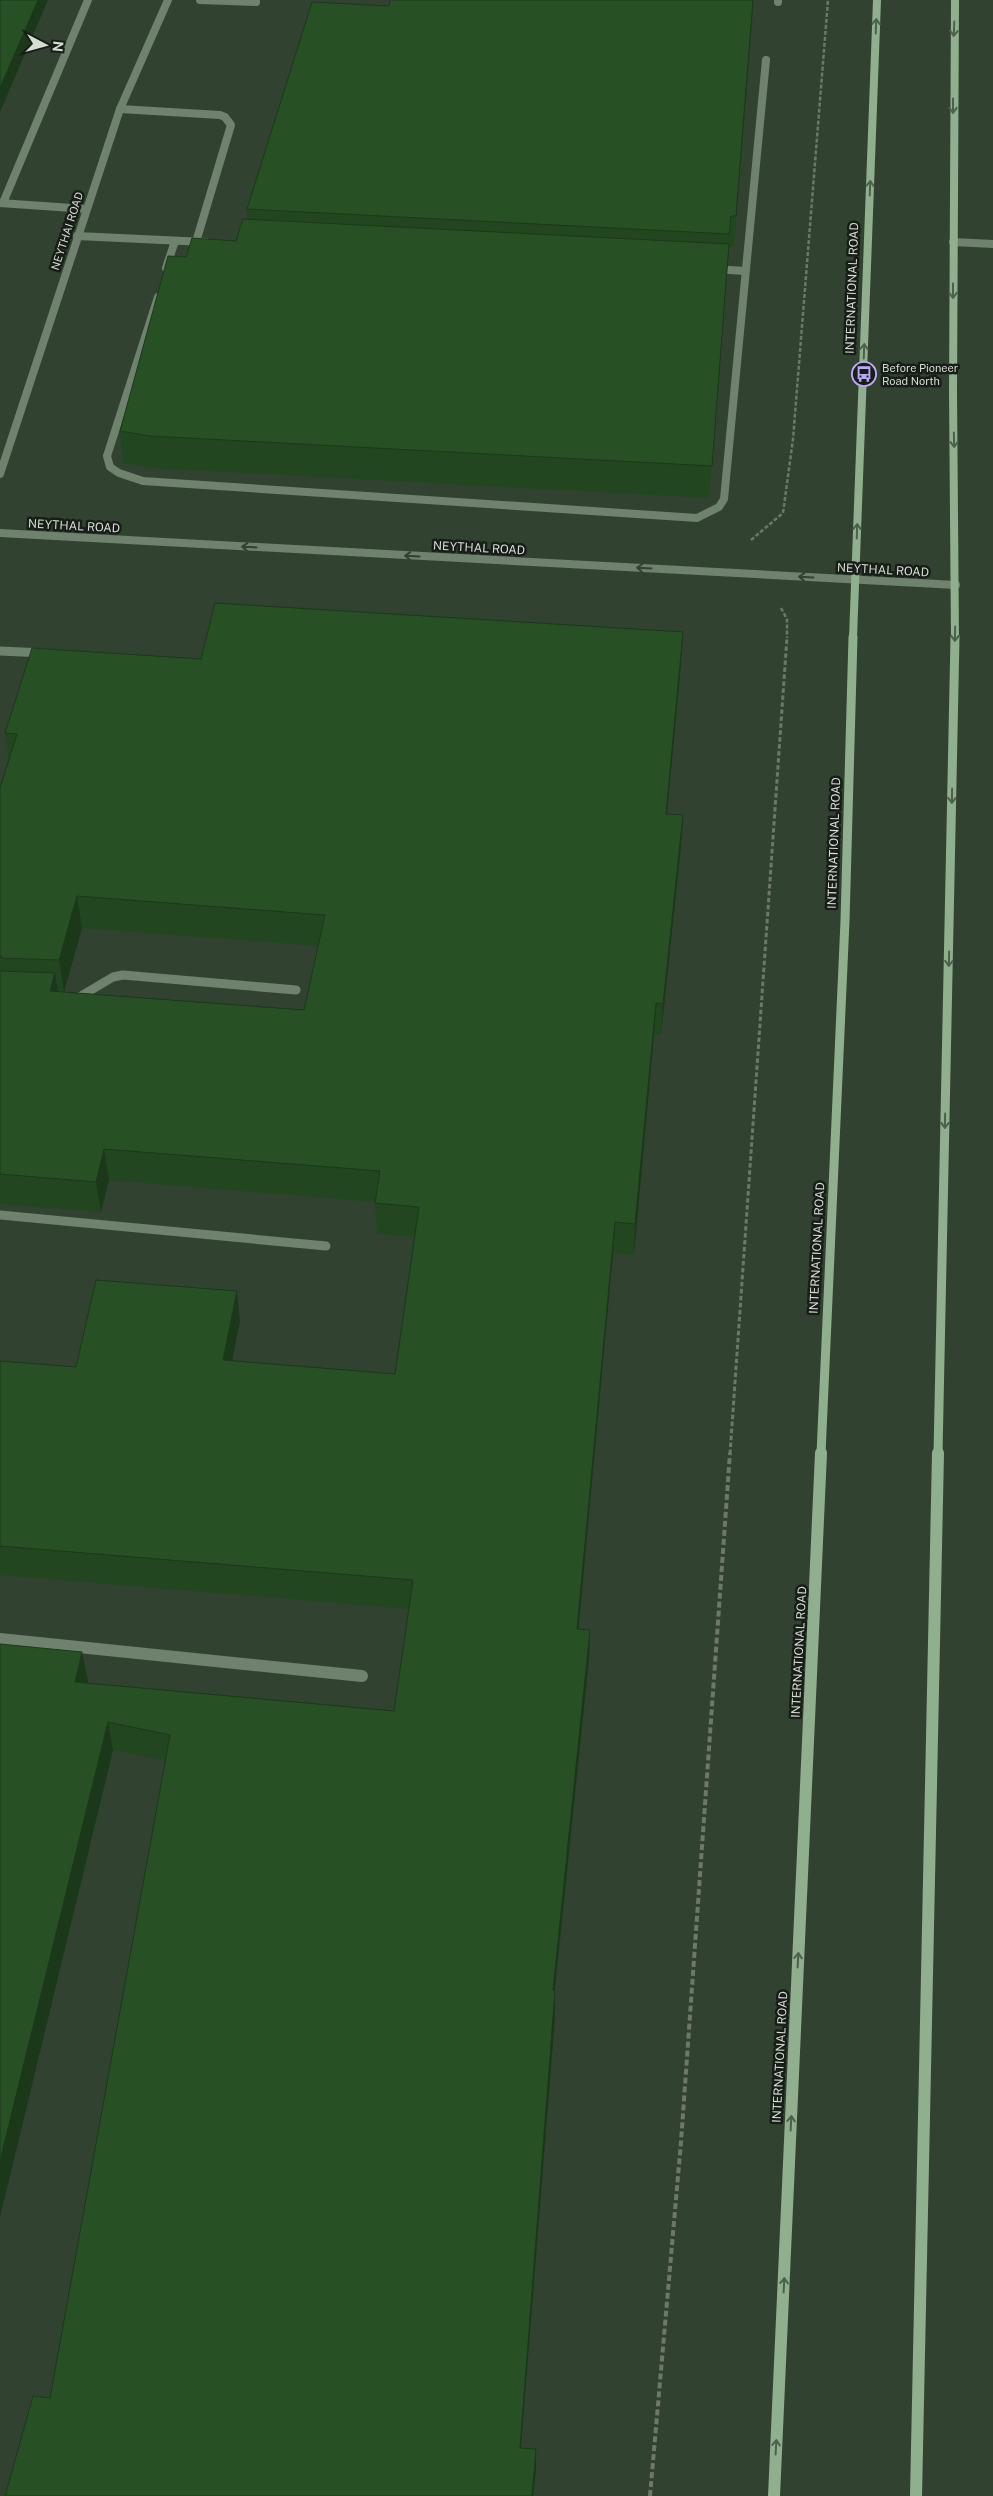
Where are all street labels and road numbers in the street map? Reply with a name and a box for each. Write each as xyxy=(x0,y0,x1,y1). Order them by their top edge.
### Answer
street label: NEYTHAI ROAD xyxy=(49,190,85,272)
street label: INTERNATIONAL ROAD xyxy=(843,222,861,354)
street label: NEYTHAL ROAD xyxy=(28,517,120,535)
street label: NEYTHAL ROAD xyxy=(433,539,525,557)
street label: NEYTHAL ROAD xyxy=(837,561,929,579)
street label: INTERNATIONAL ROAD xyxy=(825,777,843,909)
street label: INTERNATIONAL ROAD xyxy=(807,1182,827,1314)
street label: INTERNATIONAL ROAD xyxy=(789,1586,809,1718)
street label: INTERNATIONAL ROAD xyxy=(770,1991,790,2123)

